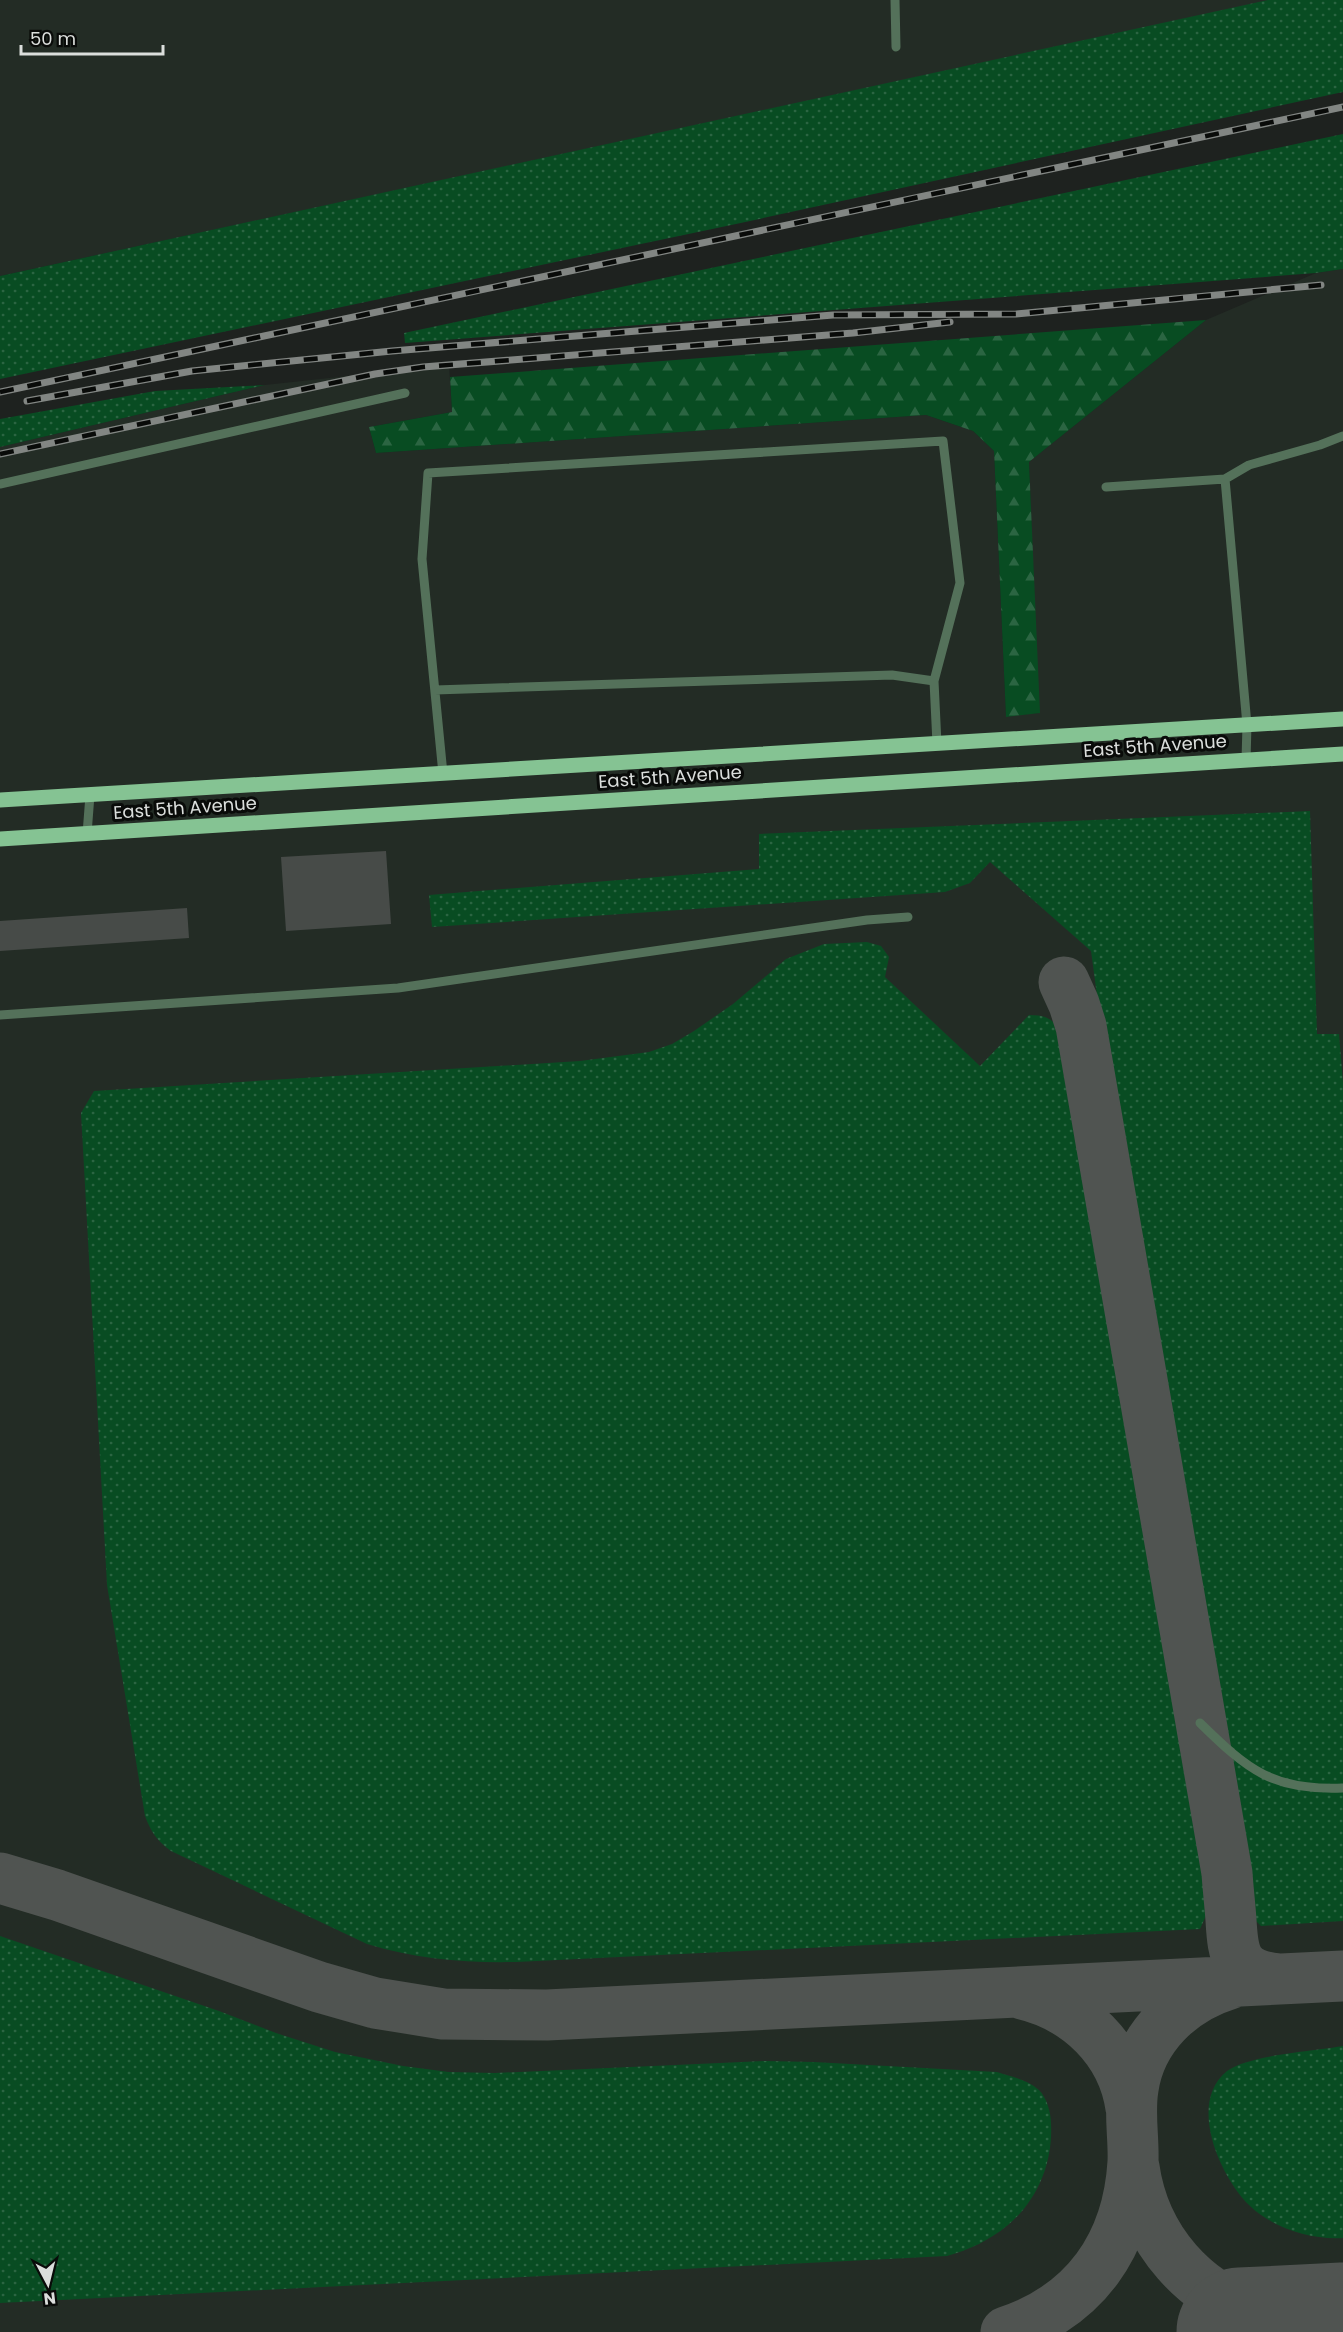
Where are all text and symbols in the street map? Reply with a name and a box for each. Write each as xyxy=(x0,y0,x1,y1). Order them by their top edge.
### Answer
scale bar xyxy=(21,18,164,56)
text: 50 m xyxy=(30,26,76,51)
street label: East 5th Avenue xyxy=(1082,728,1228,763)
street label: East 5th Avenue xyxy=(597,759,743,794)
street label: East 5th Avenue xyxy=(112,790,258,825)
north arrow xyxy=(18,2254,78,2314)
text: N xyxy=(42,2286,57,2311)

